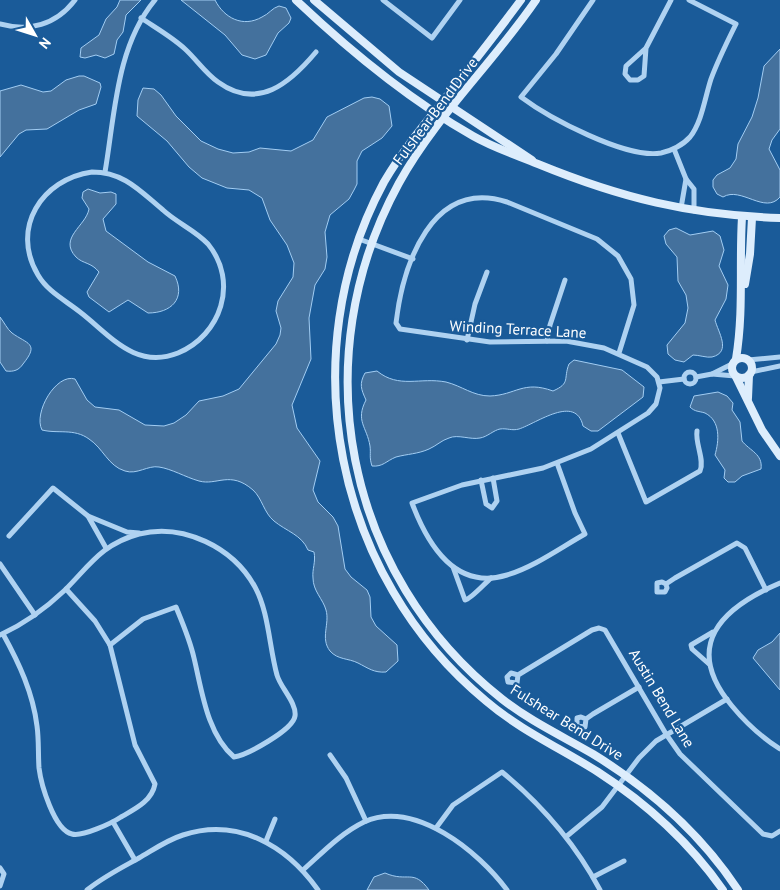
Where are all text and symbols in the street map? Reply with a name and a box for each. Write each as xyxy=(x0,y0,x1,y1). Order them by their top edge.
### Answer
north arrow xyxy=(10,10,60,60)
text: N xyxy=(35,34,55,52)
street label: Fulshear Bend Drive xyxy=(389,54,481,168)
street label: Winding Terrace Lane xyxy=(449,316,587,342)
street label: Austin Bend Lane xyxy=(625,645,699,751)
street label: Fulshear Bend Drive xyxy=(507,680,627,764)

